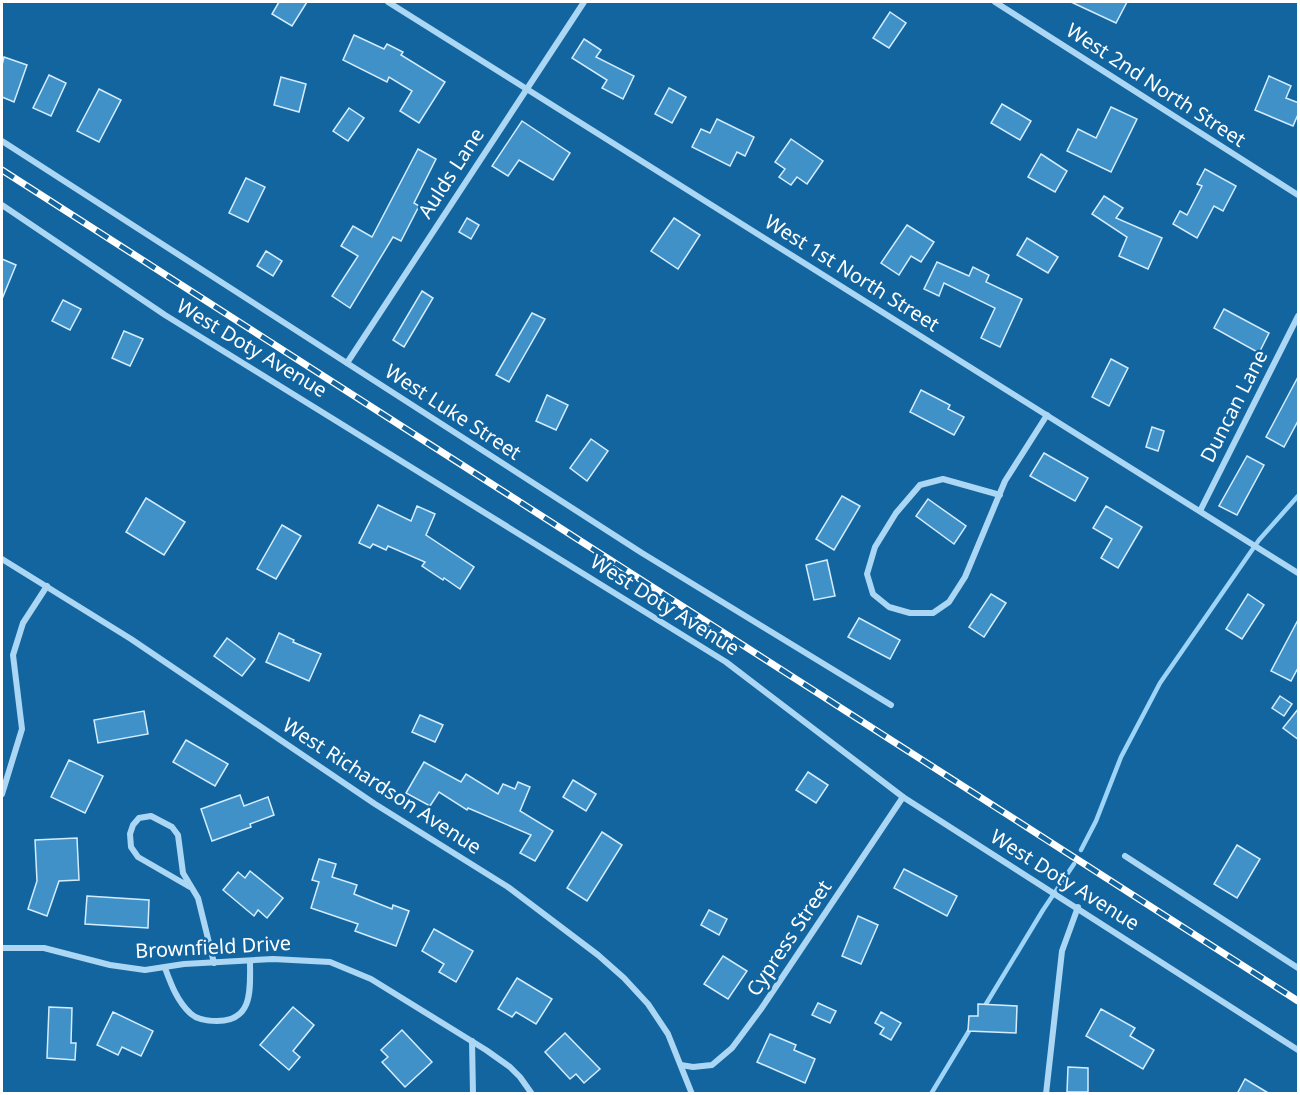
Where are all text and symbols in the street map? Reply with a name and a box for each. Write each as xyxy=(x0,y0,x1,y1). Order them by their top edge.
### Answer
street label: West 2nd North Street xyxy=(1061,16,1251,153)
street label: Aulds Lane xyxy=(411,122,490,223)
street label: West 1st North Street xyxy=(760,208,945,337)
street label: West Doty Avenue xyxy=(172,292,333,403)
street label: Duncan Lane xyxy=(1194,345,1274,467)
street label: West Luke Street xyxy=(380,357,527,466)
street label: West Doty Avenue xyxy=(586,548,745,661)
street label: West Richardson Avenue xyxy=(278,711,487,860)
street label: West Doty Avenue xyxy=(986,823,1145,936)
street label: Cypress Street xyxy=(740,874,837,1001)
street label: Brownfield Drive xyxy=(134,929,292,964)

